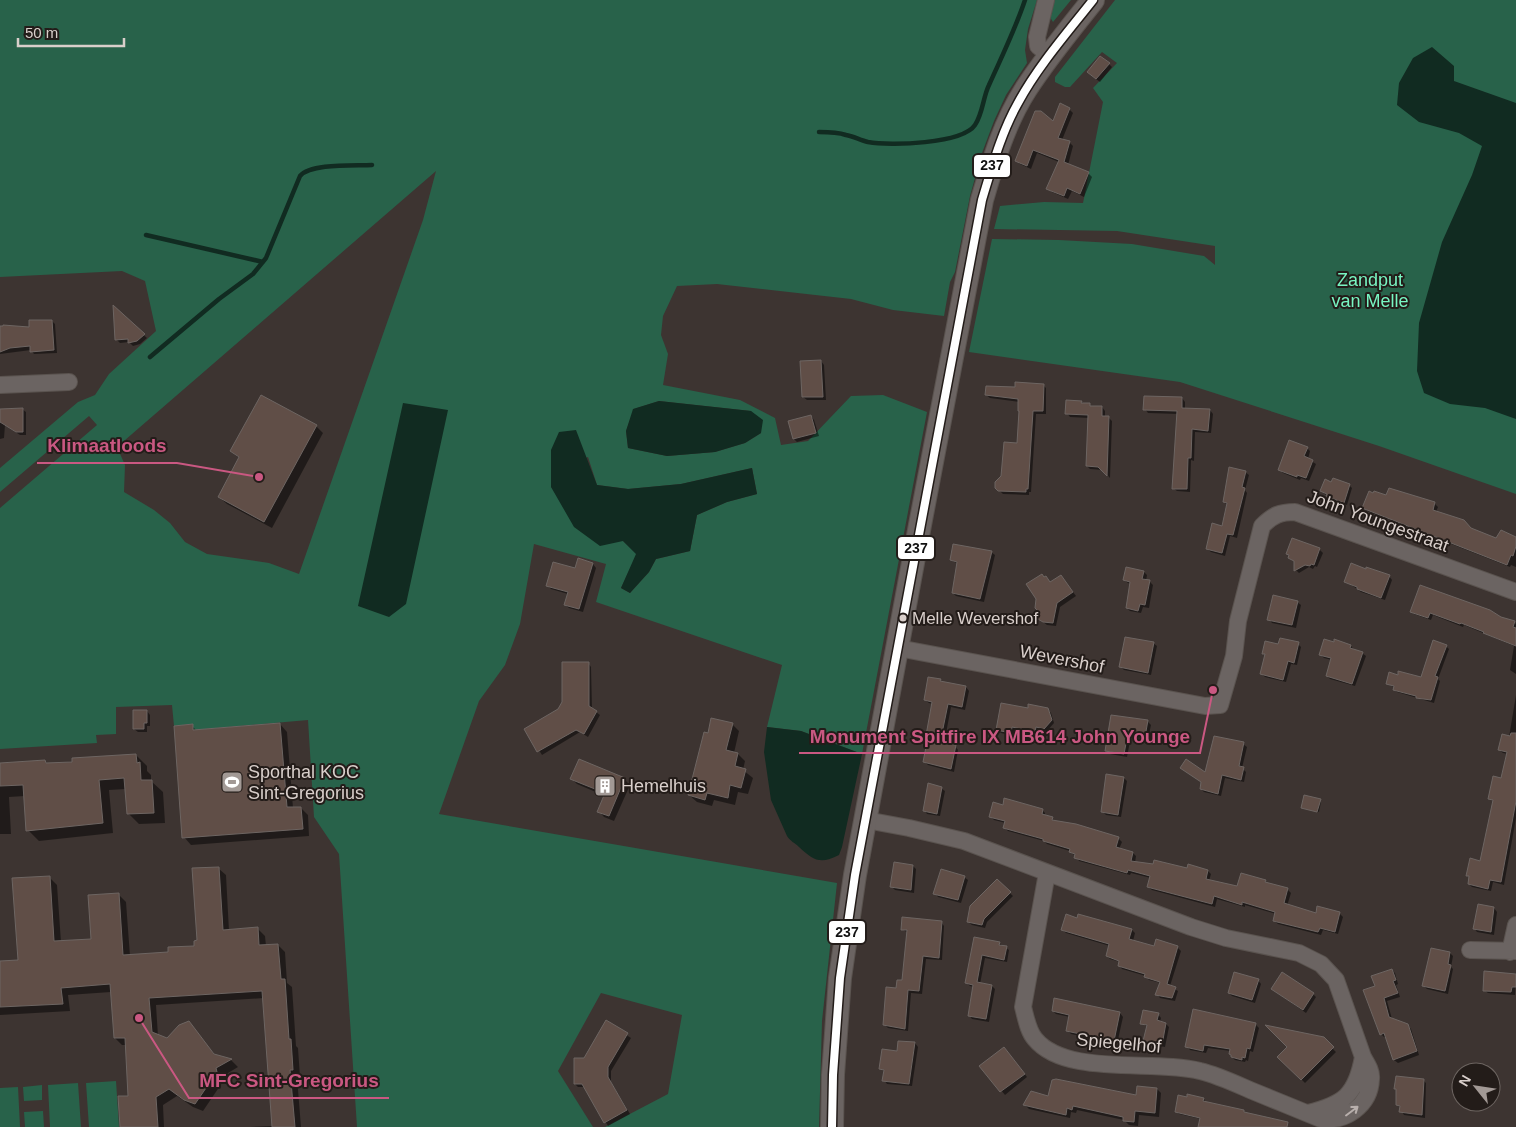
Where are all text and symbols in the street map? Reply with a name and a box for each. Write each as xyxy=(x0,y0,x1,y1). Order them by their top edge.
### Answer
scale bar xyxy=(18,15,124,47)
text: 50 m xyxy=(25,24,58,41)
line badge: 237 xyxy=(973,154,1011,178)
text: 237 xyxy=(980,157,1004,173)
park label: Zandput van Melle xyxy=(1331,270,1409,311)
callout: Klimaatloods xyxy=(37,429,177,463)
text: Klimaatloods xyxy=(47,435,167,456)
street label: John Youngestraat xyxy=(1305,486,1451,556)
line badge: 237 xyxy=(897,536,935,560)
text: 237 xyxy=(904,540,928,556)
place label: Melle Wevershof xyxy=(912,609,1039,628)
marker: Melle Wevershof xyxy=(898,613,908,623)
street label: Wevershof xyxy=(1018,641,1107,677)
callout: Monument Spitfire IX MB614 John Younge xyxy=(799,719,1200,753)
text: Monument Spitfire IX MB614 John Younge xyxy=(810,726,1190,747)
place label: Sporthal KOC Sint-Gregorius xyxy=(248,762,364,803)
sports icon: Sporthal KOC Sint-Gregorius xyxy=(220,770,244,794)
building icon: Hemelhuis xyxy=(593,774,617,798)
place label: Hemelhuis xyxy=(621,776,706,796)
line badge: 237 xyxy=(828,920,866,944)
text: 237 xyxy=(835,924,859,940)
street label: Spiegelhof xyxy=(1076,1029,1163,1057)
north arrow xyxy=(1451,1062,1501,1112)
callout: MFC Sint-Gregorius xyxy=(189,1064,389,1098)
text: MFC Sint-Gregorius xyxy=(199,1070,379,1091)
text: N xyxy=(1455,1072,1474,1089)
one-way arrow xyxy=(1346,1106,1359,1117)

